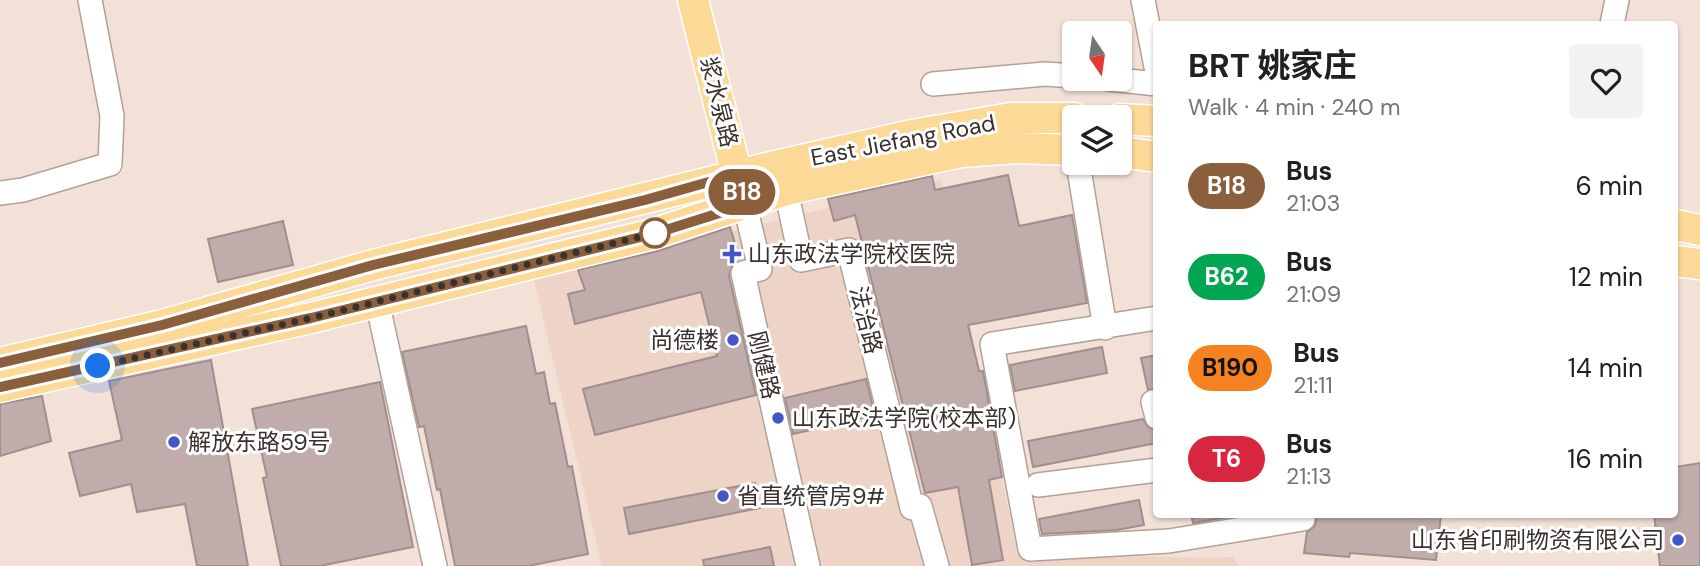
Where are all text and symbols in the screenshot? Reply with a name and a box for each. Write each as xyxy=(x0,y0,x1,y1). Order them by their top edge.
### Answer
north arrow xyxy=(1062,21,1132,91)
map controls xyxy=(1062,21,1132,175)
text: BRT 姚家庄 xyxy=(1188,44,1356,87)
button: heart xyxy=(1569,44,1643,118)
street label: 浆水泉路 xyxy=(693,54,745,150)
text: Walk · 4 min · 240 m xyxy=(1188,92,1400,122)
button: layers xyxy=(1062,105,1132,175)
street label: East Jiefang Road xyxy=(808,107,998,173)
text: Bus xyxy=(1286,154,1332,188)
line badge: B18 xyxy=(702,169,782,215)
text: 6 min xyxy=(1575,169,1643,203)
text: B18 xyxy=(1207,170,1246,201)
text: B18 xyxy=(722,176,762,207)
text: 21:03 xyxy=(1286,188,1340,218)
unlabelled marker xyxy=(640,218,670,248)
place label: 山东政法学院校医院 xyxy=(748,239,955,269)
marker: 山东政法学院校医院 xyxy=(722,244,742,264)
text: Bus xyxy=(1286,245,1332,279)
text: 12 min xyxy=(1569,260,1643,294)
text: B62 xyxy=(1204,261,1249,292)
text: 21:09 xyxy=(1286,279,1341,309)
street label: 法治路 xyxy=(843,283,889,357)
place label: 尚德楼 xyxy=(650,325,719,355)
street label: 刚健路 xyxy=(742,328,786,402)
marker: 尚德楼 xyxy=(725,332,741,348)
text: Bus xyxy=(1293,336,1340,370)
your location xyxy=(80,348,115,383)
text: 14 min xyxy=(1568,351,1643,385)
text: B190 xyxy=(1202,352,1258,383)
text: 21:11 xyxy=(1293,370,1333,400)
place label: 山东政法学院(校本部) xyxy=(792,403,1016,433)
marker: 山东政法学院(校本部) xyxy=(770,410,786,426)
place label: 解放东路59号 xyxy=(188,427,331,457)
text: Bus xyxy=(1286,427,1332,461)
marker: 解放东路59号 xyxy=(166,434,182,450)
text: 16 min xyxy=(1567,442,1643,476)
text: T6 xyxy=(1212,443,1241,474)
text: 21:13 xyxy=(1286,461,1332,491)
place label: 省直统管房9# xyxy=(737,481,885,511)
marker: 省直统管房9# xyxy=(715,488,731,504)
place label: 山东省印刷物资有限公司 xyxy=(1411,525,1664,555)
marker: 山东省印刷物资有限公司 xyxy=(1670,532,1686,548)

